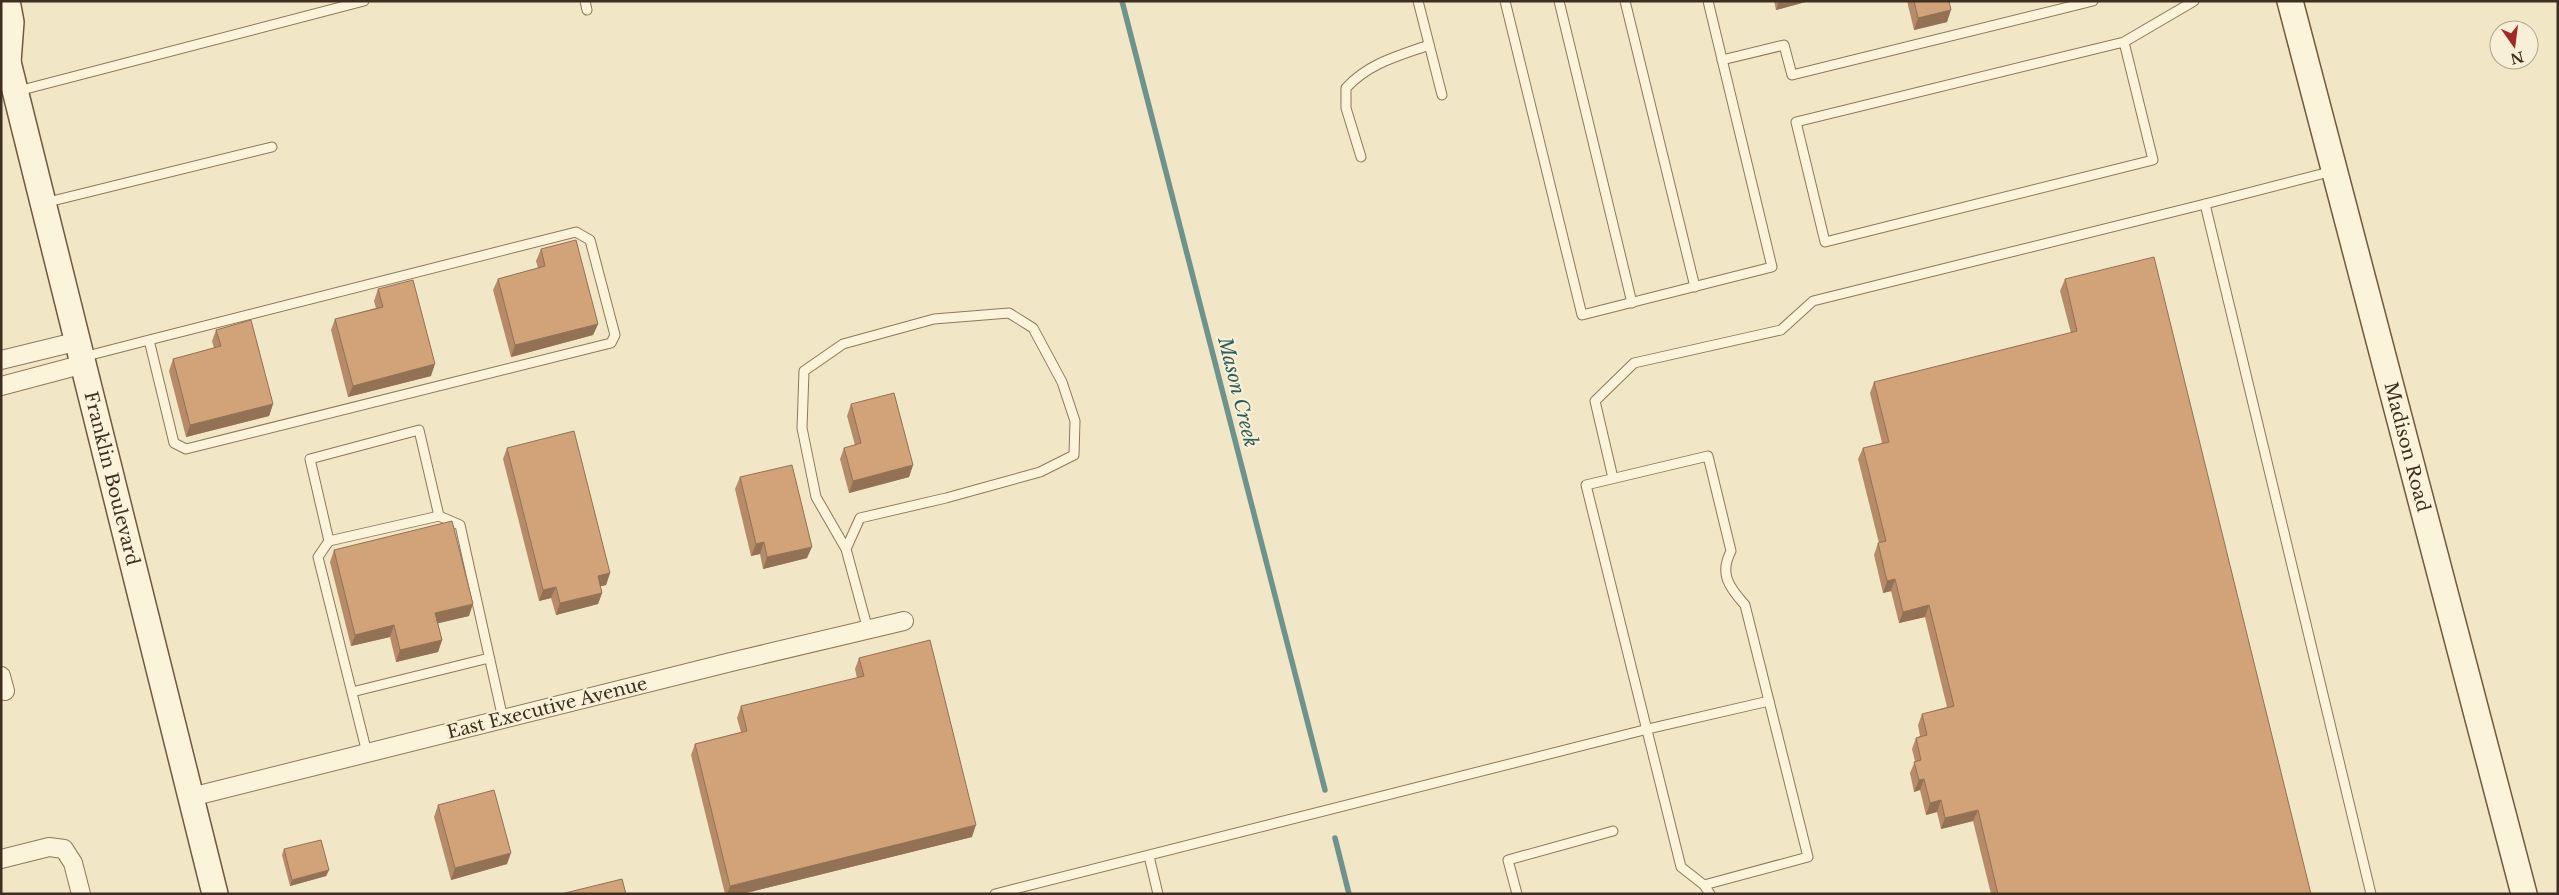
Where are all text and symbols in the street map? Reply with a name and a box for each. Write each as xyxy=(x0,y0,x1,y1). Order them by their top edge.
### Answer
north arrow xyxy=(2489,20,2539,70)
text: N xyxy=(2509,47,2526,68)
water label: Mason Creek xyxy=(1213,334,1263,449)
street label: Madison Road xyxy=(2379,380,2434,514)
street label: Franklin Boulevard xyxy=(79,389,144,568)
street label: East Executive Avenue xyxy=(445,672,649,744)

